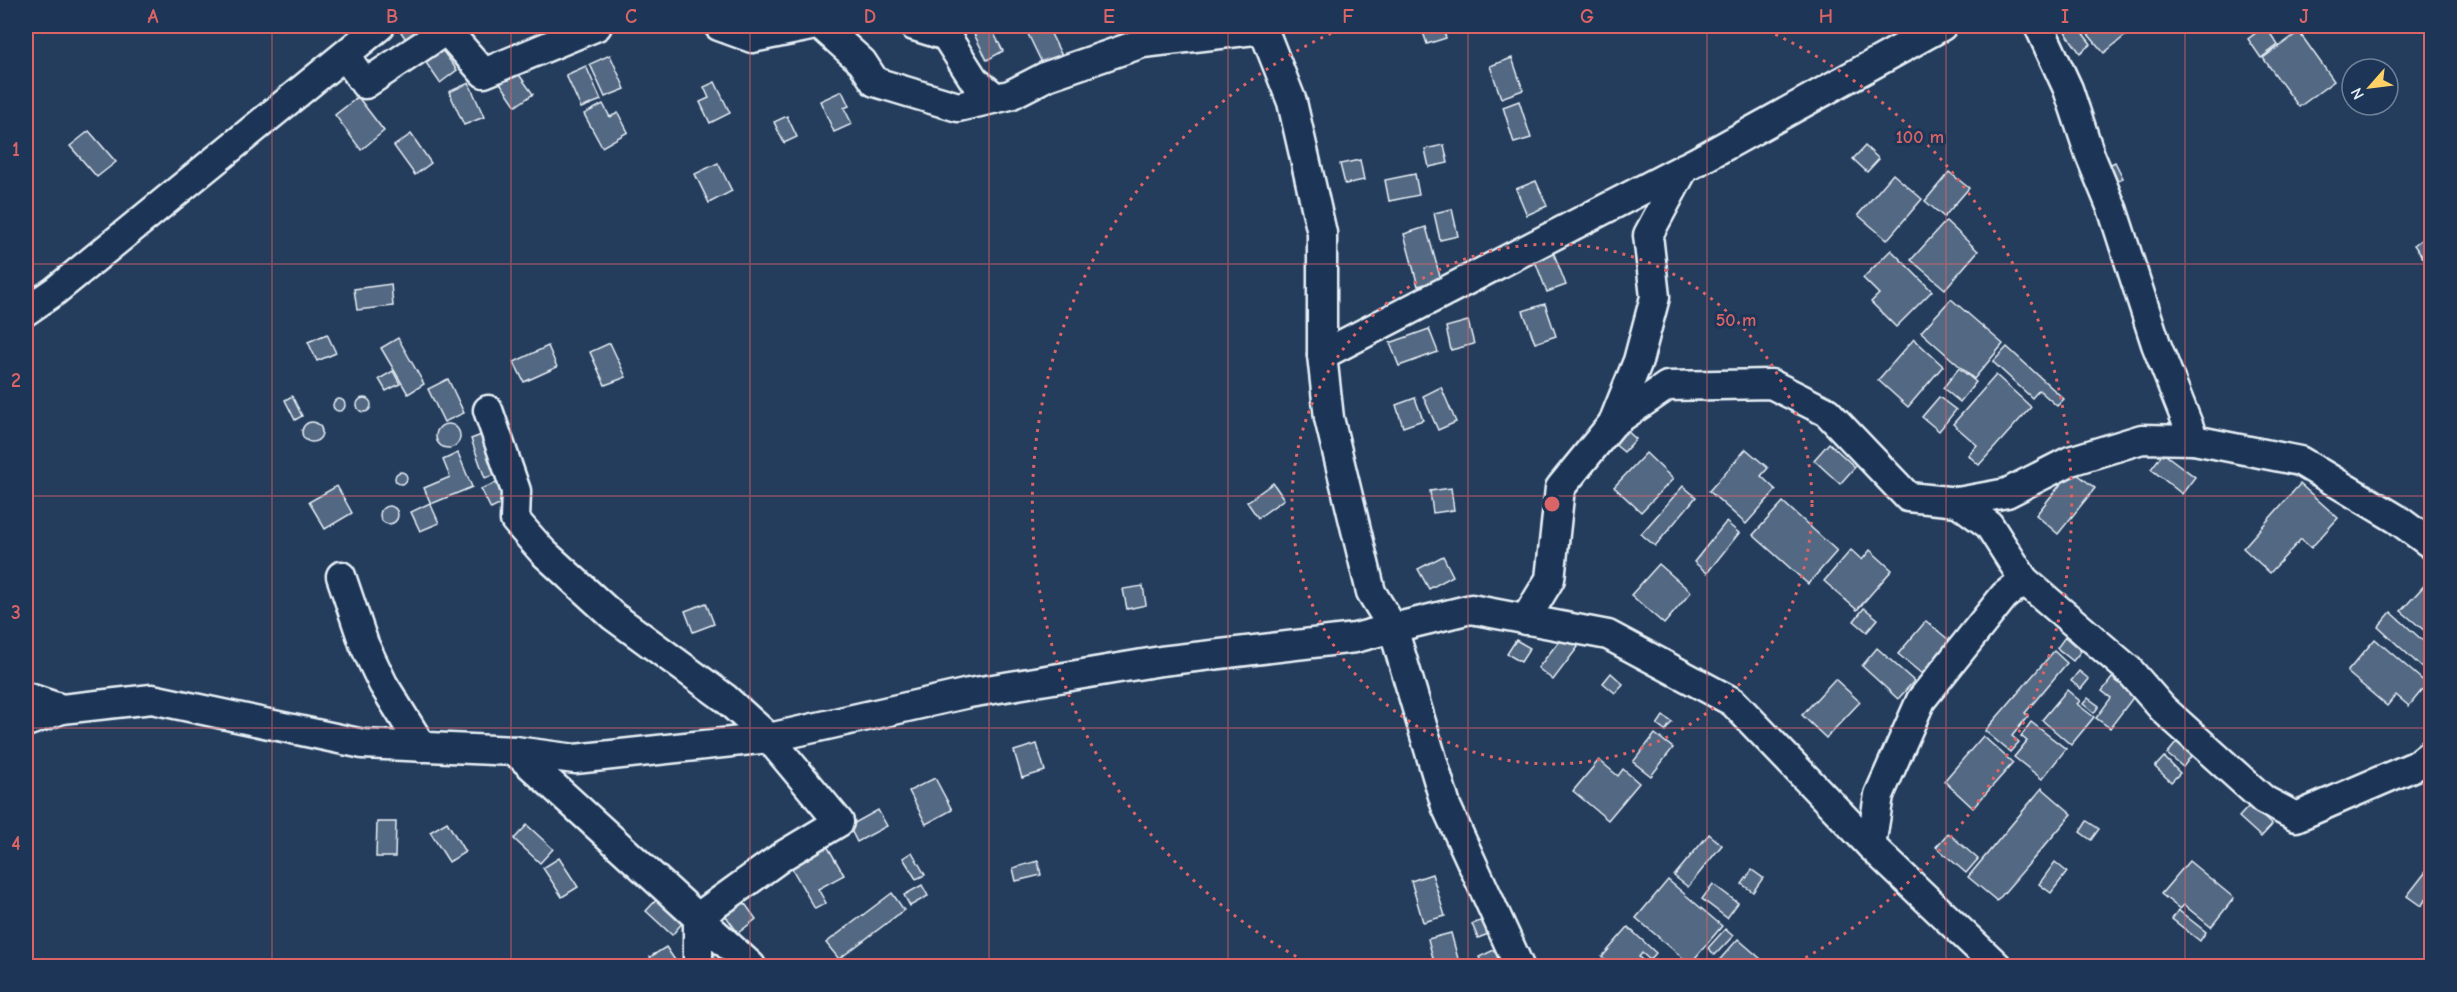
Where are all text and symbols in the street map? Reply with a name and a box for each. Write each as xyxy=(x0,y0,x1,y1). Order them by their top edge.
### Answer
text: A xyxy=(147,5,159,28)
text: B xyxy=(386,5,398,28)
text: C xyxy=(625,5,637,28)
text: D xyxy=(864,5,876,28)
text: E xyxy=(1103,5,1115,28)
text: F xyxy=(1342,5,1354,28)
text: G xyxy=(1580,5,1594,28)
text: H xyxy=(1819,5,1833,28)
text: I xyxy=(2061,5,2069,28)
text: J xyxy=(2299,5,2309,28)
north arrow xyxy=(2340,57,2400,117)
text: N xyxy=(2347,85,2368,102)
text: 100 m xyxy=(1896,127,1944,148)
text: 1 xyxy=(12,138,20,161)
text: 50 m xyxy=(1716,310,1756,331)
text: 2 xyxy=(11,369,21,392)
centre of rings xyxy=(1542,494,1562,514)
text: 3 xyxy=(11,601,21,624)
text: 4 xyxy=(11,832,21,855)

